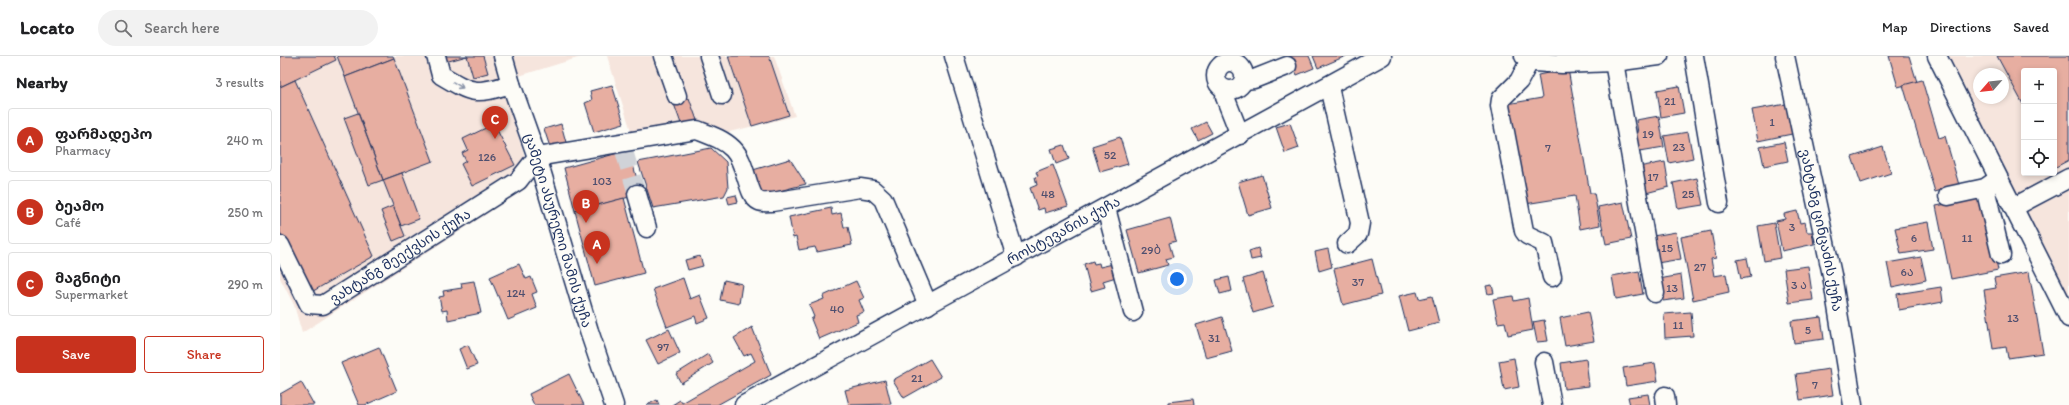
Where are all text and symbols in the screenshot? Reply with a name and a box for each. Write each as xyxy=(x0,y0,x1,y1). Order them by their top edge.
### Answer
search box xyxy=(98,10,378,46)
text: Locato xyxy=(20,16,74,39)
icon: search xyxy=(112,17,134,39)
text: Search here xyxy=(144,19,220,37)
text: Map xyxy=(1882,19,1908,36)
text: Directions xyxy=(1930,19,1991,36)
text: Saved xyxy=(2013,19,2049,36)
north arrow xyxy=(1973,68,2009,104)
map controls xyxy=(2021,68,2057,176)
button: + xyxy=(2021,68,2057,104)
text: Nearby xyxy=(16,72,68,92)
text: 3 results xyxy=(215,75,264,90)
one-way arrow xyxy=(452,81,463,89)
house number: 21 xyxy=(1664,94,1676,108)
button: − xyxy=(2021,104,2057,140)
pin: C xyxy=(482,106,508,139)
house number: 1 xyxy=(1769,115,1775,129)
text: ფარმადეპო xyxy=(55,125,152,143)
house number: 19 xyxy=(1642,127,1654,141)
street label: ცამეტი ასურელი მამის ქუჩა xyxy=(520,131,596,330)
text: A xyxy=(26,133,34,148)
text: 240 m xyxy=(226,133,263,148)
house number: 23 xyxy=(1673,140,1686,154)
button: locate xyxy=(2021,140,2057,176)
house number: 7 xyxy=(1545,141,1551,155)
text: Pharmacy xyxy=(55,143,111,158)
street label: ვახტანგ ცინცაძის ქუჩა xyxy=(1796,147,1846,313)
house number: 52 xyxy=(1104,148,1117,162)
house number: 126 xyxy=(478,150,496,164)
house number: 17 xyxy=(1647,170,1659,184)
house number: 103 xyxy=(592,174,612,188)
house number: 48 xyxy=(1041,187,1055,201)
house number: 25 xyxy=(1682,187,1694,201)
pin: B xyxy=(573,190,599,223)
street label: როსტევანის ქუჩა xyxy=(1004,193,1123,269)
text: ბეამო xyxy=(55,197,104,215)
text: B xyxy=(26,205,34,220)
text: 250 m xyxy=(227,205,263,220)
street label: ვახტანგ მეექვსის ქუჩა xyxy=(327,205,474,308)
text: Café xyxy=(55,215,81,230)
house number: 3 xyxy=(1789,220,1796,234)
pin: A xyxy=(584,231,610,264)
house number: 6 xyxy=(1911,231,1917,245)
house number: 11 xyxy=(1961,231,1973,245)
house number: 15 xyxy=(1661,241,1673,255)
house number: 29ბ xyxy=(1141,243,1161,257)
house number: 27 xyxy=(1694,260,1706,274)
house number: 6ა xyxy=(1901,265,1913,279)
text: მაგნიტი xyxy=(55,269,121,287)
your location xyxy=(1167,269,1187,289)
house number: 37 xyxy=(1352,275,1364,289)
text: C xyxy=(26,277,34,292)
text: 290 m xyxy=(227,277,263,292)
house number: 3 ა xyxy=(1791,278,1807,292)
house number: 13 xyxy=(1666,281,1679,295)
house number: 124 xyxy=(506,286,526,300)
text: Supermarket xyxy=(55,287,128,302)
house number: 40 xyxy=(830,302,844,316)
house number: 13 xyxy=(2007,311,2020,325)
house number: 11 xyxy=(1672,318,1684,332)
house number: 5 xyxy=(1805,323,1811,337)
house number: 31 xyxy=(1208,331,1220,345)
button: Save xyxy=(16,336,136,373)
button: Share xyxy=(144,336,264,373)
house number: 97 xyxy=(657,340,669,354)
house number: 21 xyxy=(911,371,923,385)
house number: 7 xyxy=(1812,378,1818,392)

